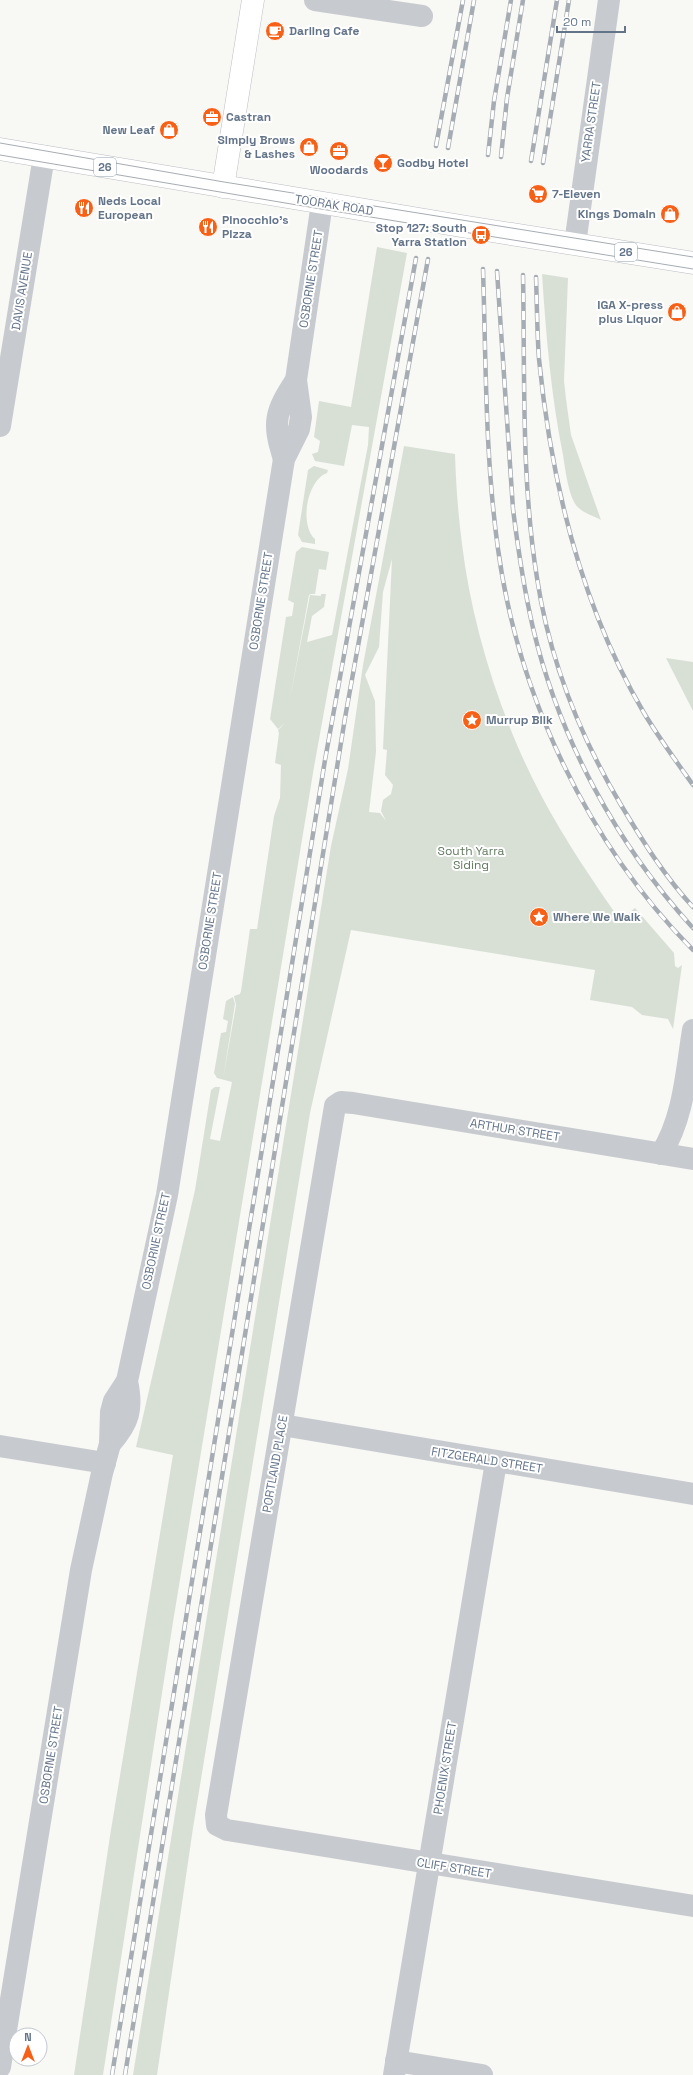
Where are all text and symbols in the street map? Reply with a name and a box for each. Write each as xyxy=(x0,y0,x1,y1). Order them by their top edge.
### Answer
scale bar xyxy=(557,8,625,34)
text: 20 m xyxy=(563,14,591,30)
cafe icon: Darling Cafe xyxy=(264,20,286,42)
place label: Darling Cafe xyxy=(289,23,359,39)
street label: YARRA STREET xyxy=(577,80,605,164)
office icon: Castran xyxy=(201,106,223,128)
place label: Castran xyxy=(226,109,271,125)
shop icon: New Leaf xyxy=(158,119,180,141)
place label: New Leaf xyxy=(102,122,155,138)
place label: Simply Brows & Lashes xyxy=(217,132,295,162)
shop icon: Simply Brows & Lashes xyxy=(298,136,320,158)
office icon: Woodards xyxy=(328,140,350,162)
bar icon: Godby Hotel xyxy=(372,152,394,174)
place label: Godby Hotel xyxy=(397,155,468,171)
road number: 26 xyxy=(94,158,116,176)
place label: Woodards xyxy=(310,162,368,178)
supermarket icon: 7-Eleven xyxy=(527,183,549,205)
place label: 7-Eleven xyxy=(552,186,601,202)
street label: TOORAK ROAD xyxy=(294,191,374,219)
place label: Neds Local European xyxy=(98,193,161,223)
restaurant icon: Neds Local European xyxy=(73,197,95,219)
shop icon: Kings Domain xyxy=(659,203,681,225)
place label: Kings Domain xyxy=(578,206,656,222)
place label: Pinocchio's Pizza xyxy=(222,212,289,242)
restaurant icon: Pinocchio's Pizza xyxy=(197,216,219,238)
place label: Stop 127: South Yarra Station xyxy=(376,220,467,250)
bus stop icon: Stop 127: South Yarra Station xyxy=(470,224,492,246)
street label: OSBORNE STREET xyxy=(295,229,327,329)
road number: 26 xyxy=(615,243,637,261)
street label: DAVIS AVENUE xyxy=(8,250,36,331)
place label: IGA X-press plus Liquor xyxy=(597,297,663,327)
shop icon: IGA X-press plus Liquor xyxy=(666,301,688,323)
street label: OSBORNE STREET xyxy=(245,551,277,651)
place icon: Murrup Biik xyxy=(461,709,483,731)
place label: Murrup Biik xyxy=(486,712,553,728)
park label: South Yarra Siding xyxy=(438,843,505,873)
street label: OSBORNE STREET xyxy=(194,871,226,971)
place icon: Where We Walk xyxy=(528,906,550,928)
place label: Where We Walk xyxy=(553,909,641,925)
street label: ARTHUR STREET xyxy=(469,1115,561,1145)
street label: OSBORNE STREET xyxy=(138,1191,174,1291)
street label: PORTLAND PLACE xyxy=(259,1414,291,1514)
street label: FITZGERALD STREET xyxy=(430,1443,544,1477)
street label: OSBORNE STREET xyxy=(35,1705,67,1805)
street label: PHOENIX STREET xyxy=(430,1720,460,1816)
street label: CLIFF STREET xyxy=(416,1854,492,1882)
north arrow xyxy=(8,2027,48,2067)
text: N xyxy=(24,2030,32,2044)

